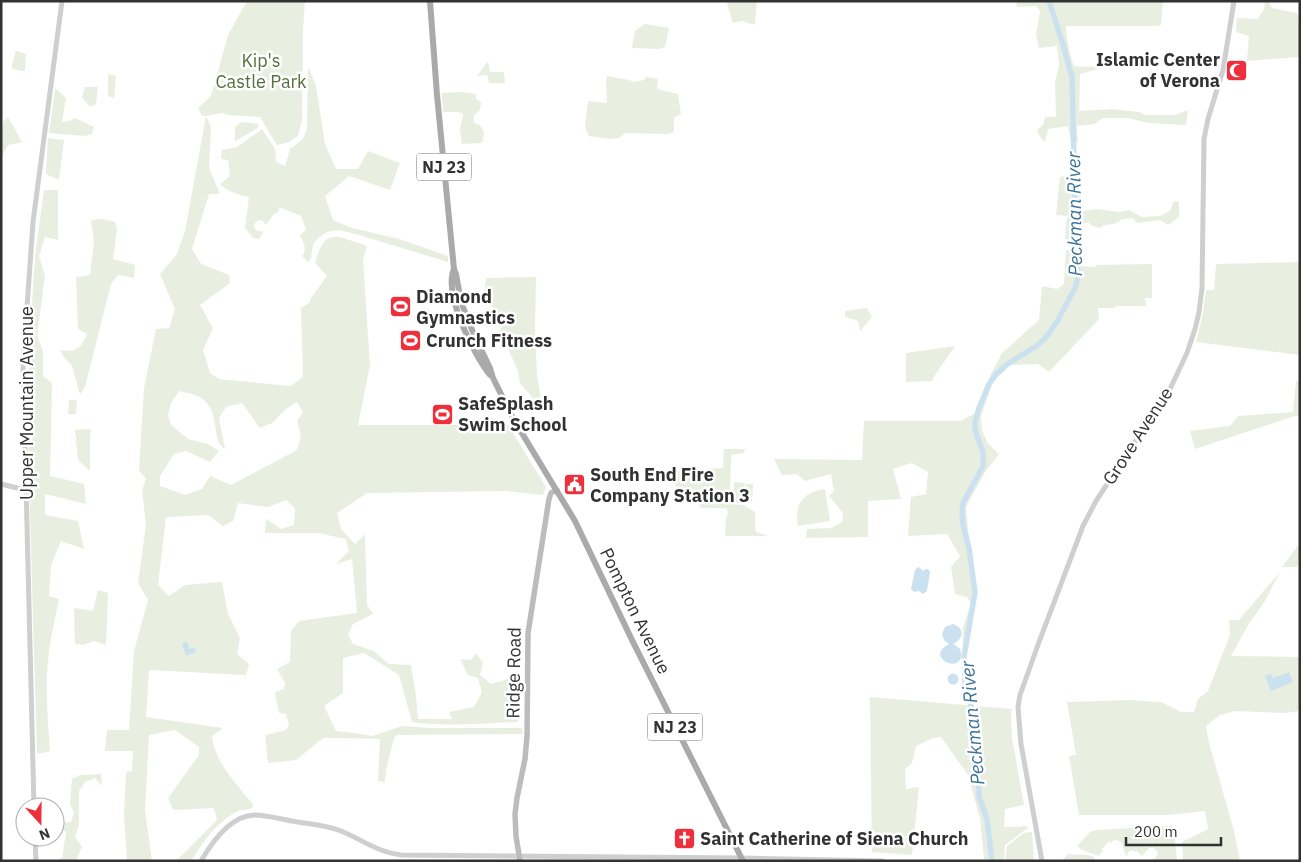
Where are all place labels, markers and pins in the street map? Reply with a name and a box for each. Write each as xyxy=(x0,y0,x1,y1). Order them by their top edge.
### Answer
place label: Islamic Center of Verona xyxy=(1096,48,1220,92)
mosque icon: Islamic Center of Verona xyxy=(1224,58,1248,82)
place label: Diamond Gymnastics xyxy=(416,285,515,329)
sports icon: Diamond Gymnastics xyxy=(388,295,412,319)
sports icon: Crunch Fitness xyxy=(398,329,422,353)
place label: Crunch Fitness xyxy=(426,329,552,352)
place label: SafeSplash Swim School xyxy=(458,392,567,436)
sports icon: SafeSplash Swim School xyxy=(430,402,454,426)
place label: South End Fire Company Station 3 xyxy=(590,463,750,507)
public building icon: South End Fire Company Station 3 xyxy=(562,473,586,497)
church icon: Saint Catherine of Siena Church xyxy=(672,827,696,851)
place label: Saint Catherine of Siena Church xyxy=(700,827,969,850)

